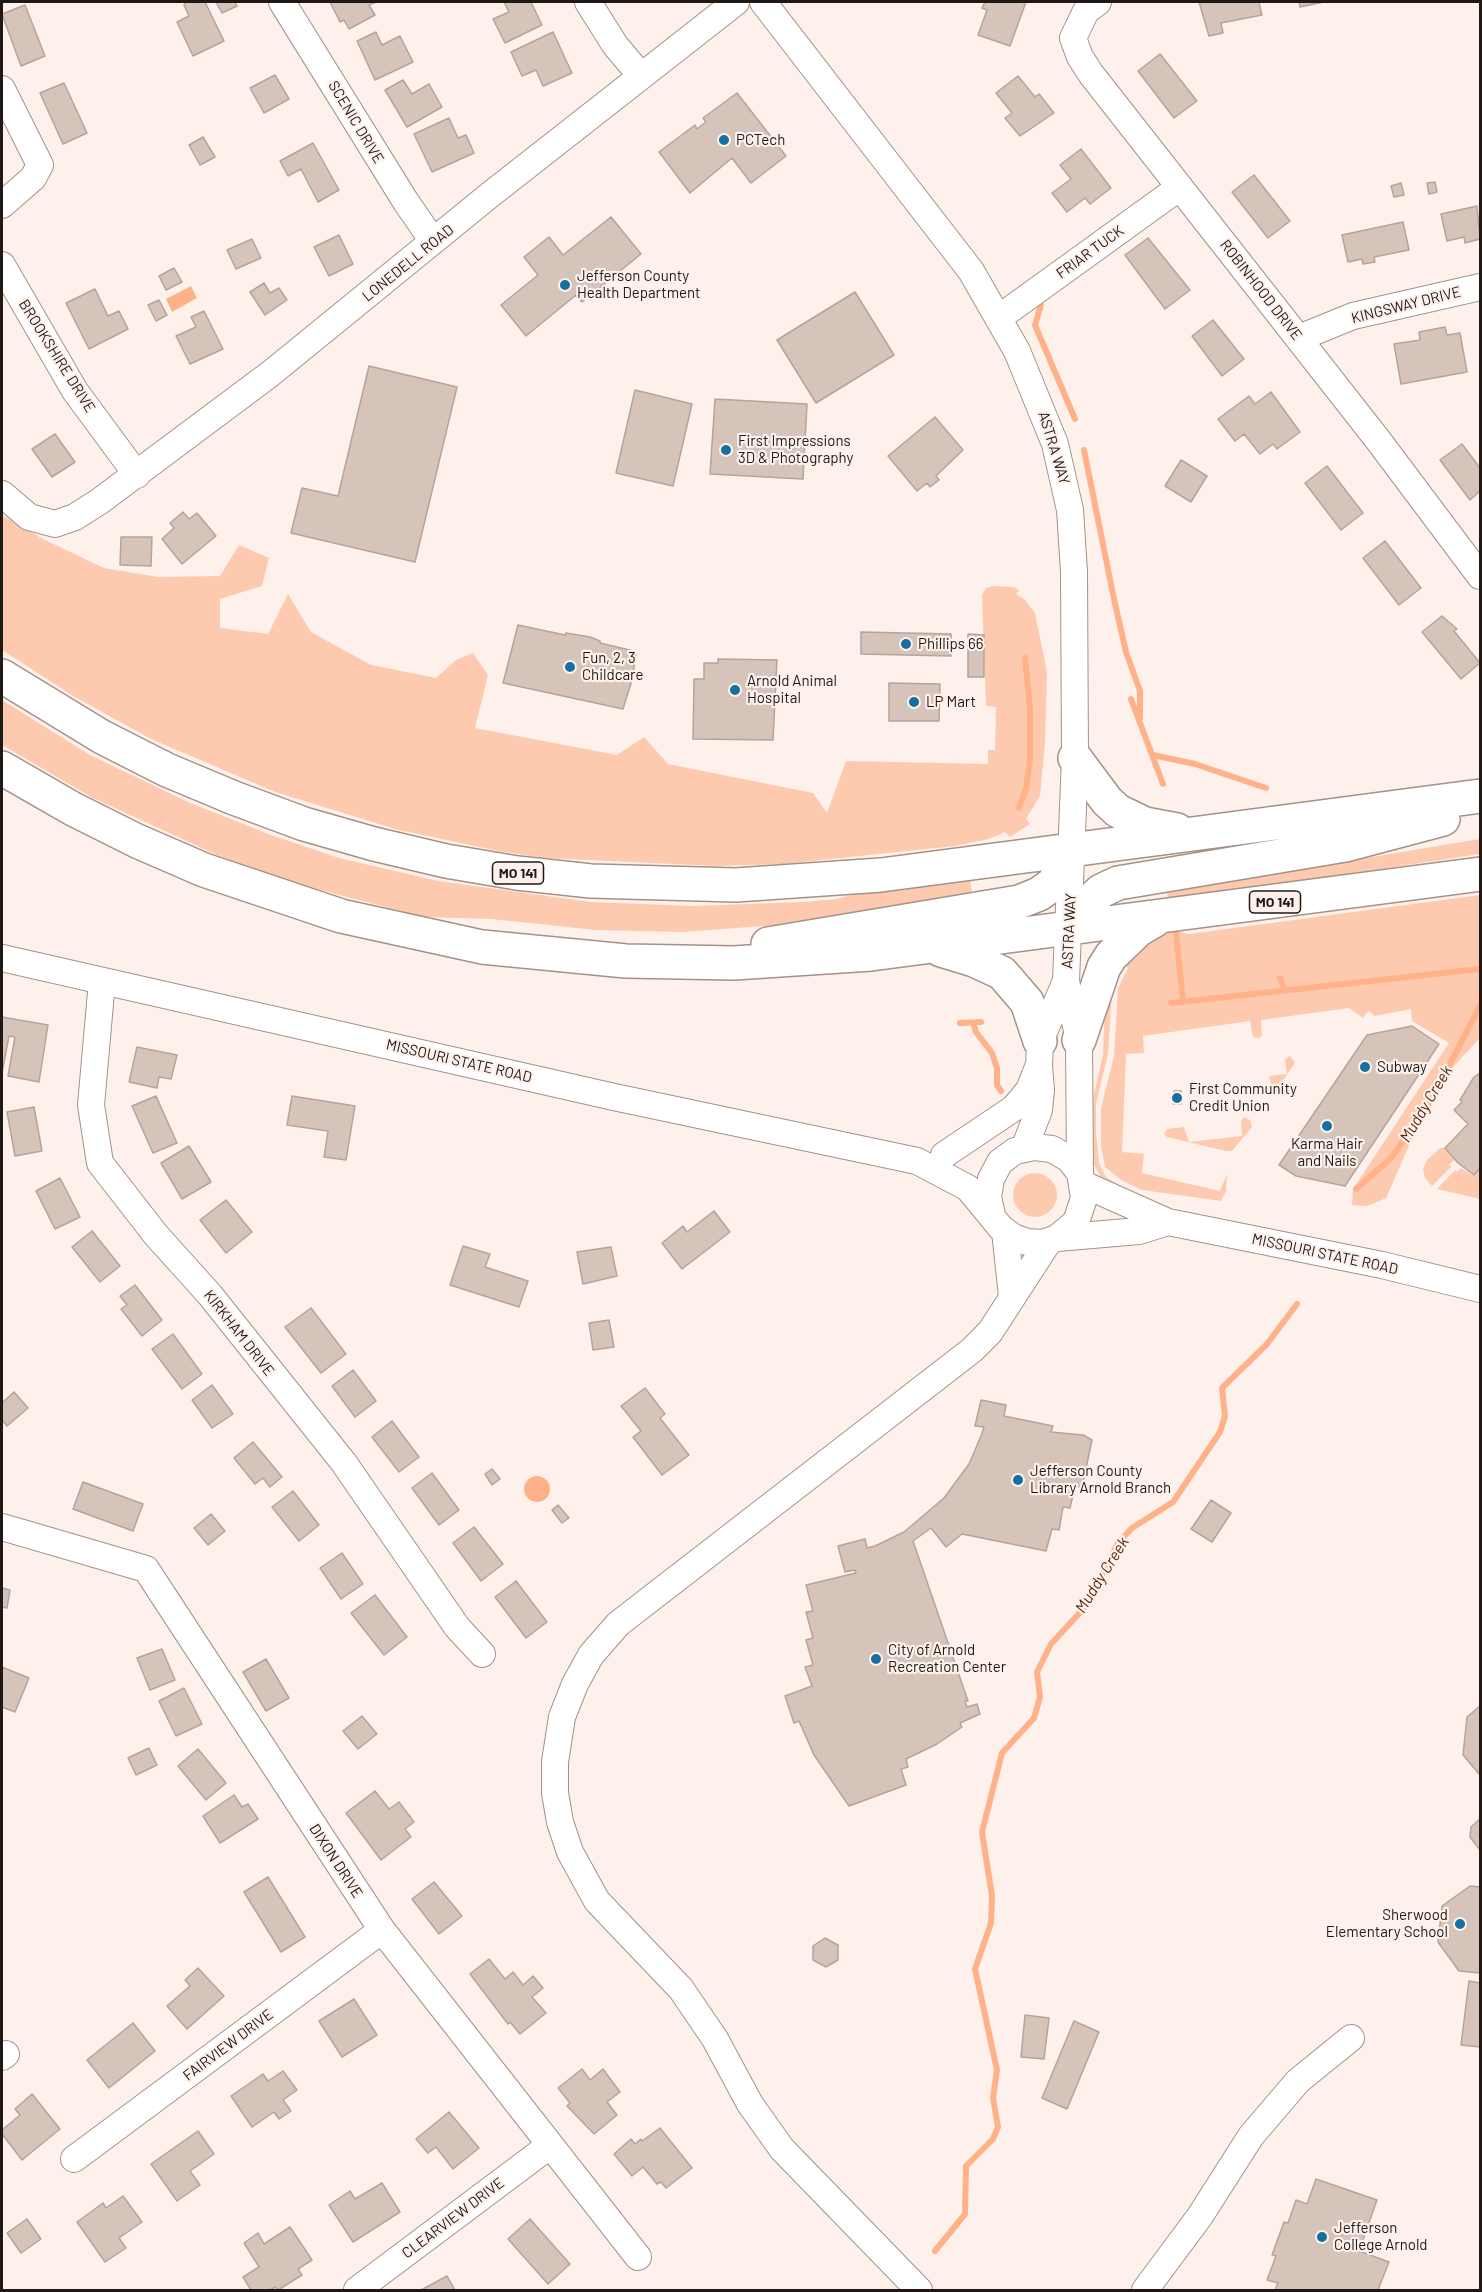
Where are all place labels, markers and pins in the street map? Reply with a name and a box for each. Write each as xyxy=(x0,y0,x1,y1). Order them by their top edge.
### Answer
place label: PCTech xyxy=(736,131,785,149)
marker: PCTech xyxy=(717,133,731,147)
place label: Jefferson County Health Department xyxy=(577,267,701,302)
marker: Jefferson County Health Department xyxy=(558,278,572,292)
place label: First Impressions 3D & Photography xyxy=(738,432,853,467)
marker: First Impressions 3D & Photography xyxy=(719,443,733,457)
place label: Phillips 66 xyxy=(918,635,983,653)
marker: Phillips 66 xyxy=(899,637,913,651)
place label: Fun, 2, 3 Childcare xyxy=(582,649,643,684)
marker: Fun, 2, 3 Childcare xyxy=(563,660,577,674)
place label: Arnold Animal Hospital xyxy=(747,672,837,707)
marker: Arnold Animal Hospital xyxy=(728,683,742,697)
place label: LP Mart xyxy=(926,693,976,711)
marker: LP Mart xyxy=(907,695,921,709)
place label: Subway xyxy=(1377,1058,1427,1076)
marker: Subway xyxy=(1358,1060,1372,1074)
place label: First Community Credit Union xyxy=(1189,1080,1297,1115)
marker: First Community Credit Union xyxy=(1170,1091,1184,1105)
marker: Karma Hair and Nails xyxy=(1320,1119,1334,1133)
place label: Karma Hair and Nails xyxy=(1291,1135,1363,1170)
place label: Jefferson County Library Arnold Branch xyxy=(1030,1462,1171,1497)
marker: Jefferson County Library Arnold Branch xyxy=(1011,1473,1025,1487)
place label: City of Arnold Recreation Center xyxy=(888,1641,1006,1676)
marker: City of Arnold Recreation Center xyxy=(869,1652,883,1666)
place label: Sherwood Elementary School xyxy=(1326,1906,1448,1941)
marker: Sherwood Elementary School xyxy=(1453,1917,1467,1931)
place label: Jefferson College Arnold xyxy=(1334,2219,1428,2254)
marker: Jefferson College Arnold xyxy=(1315,2230,1329,2244)

